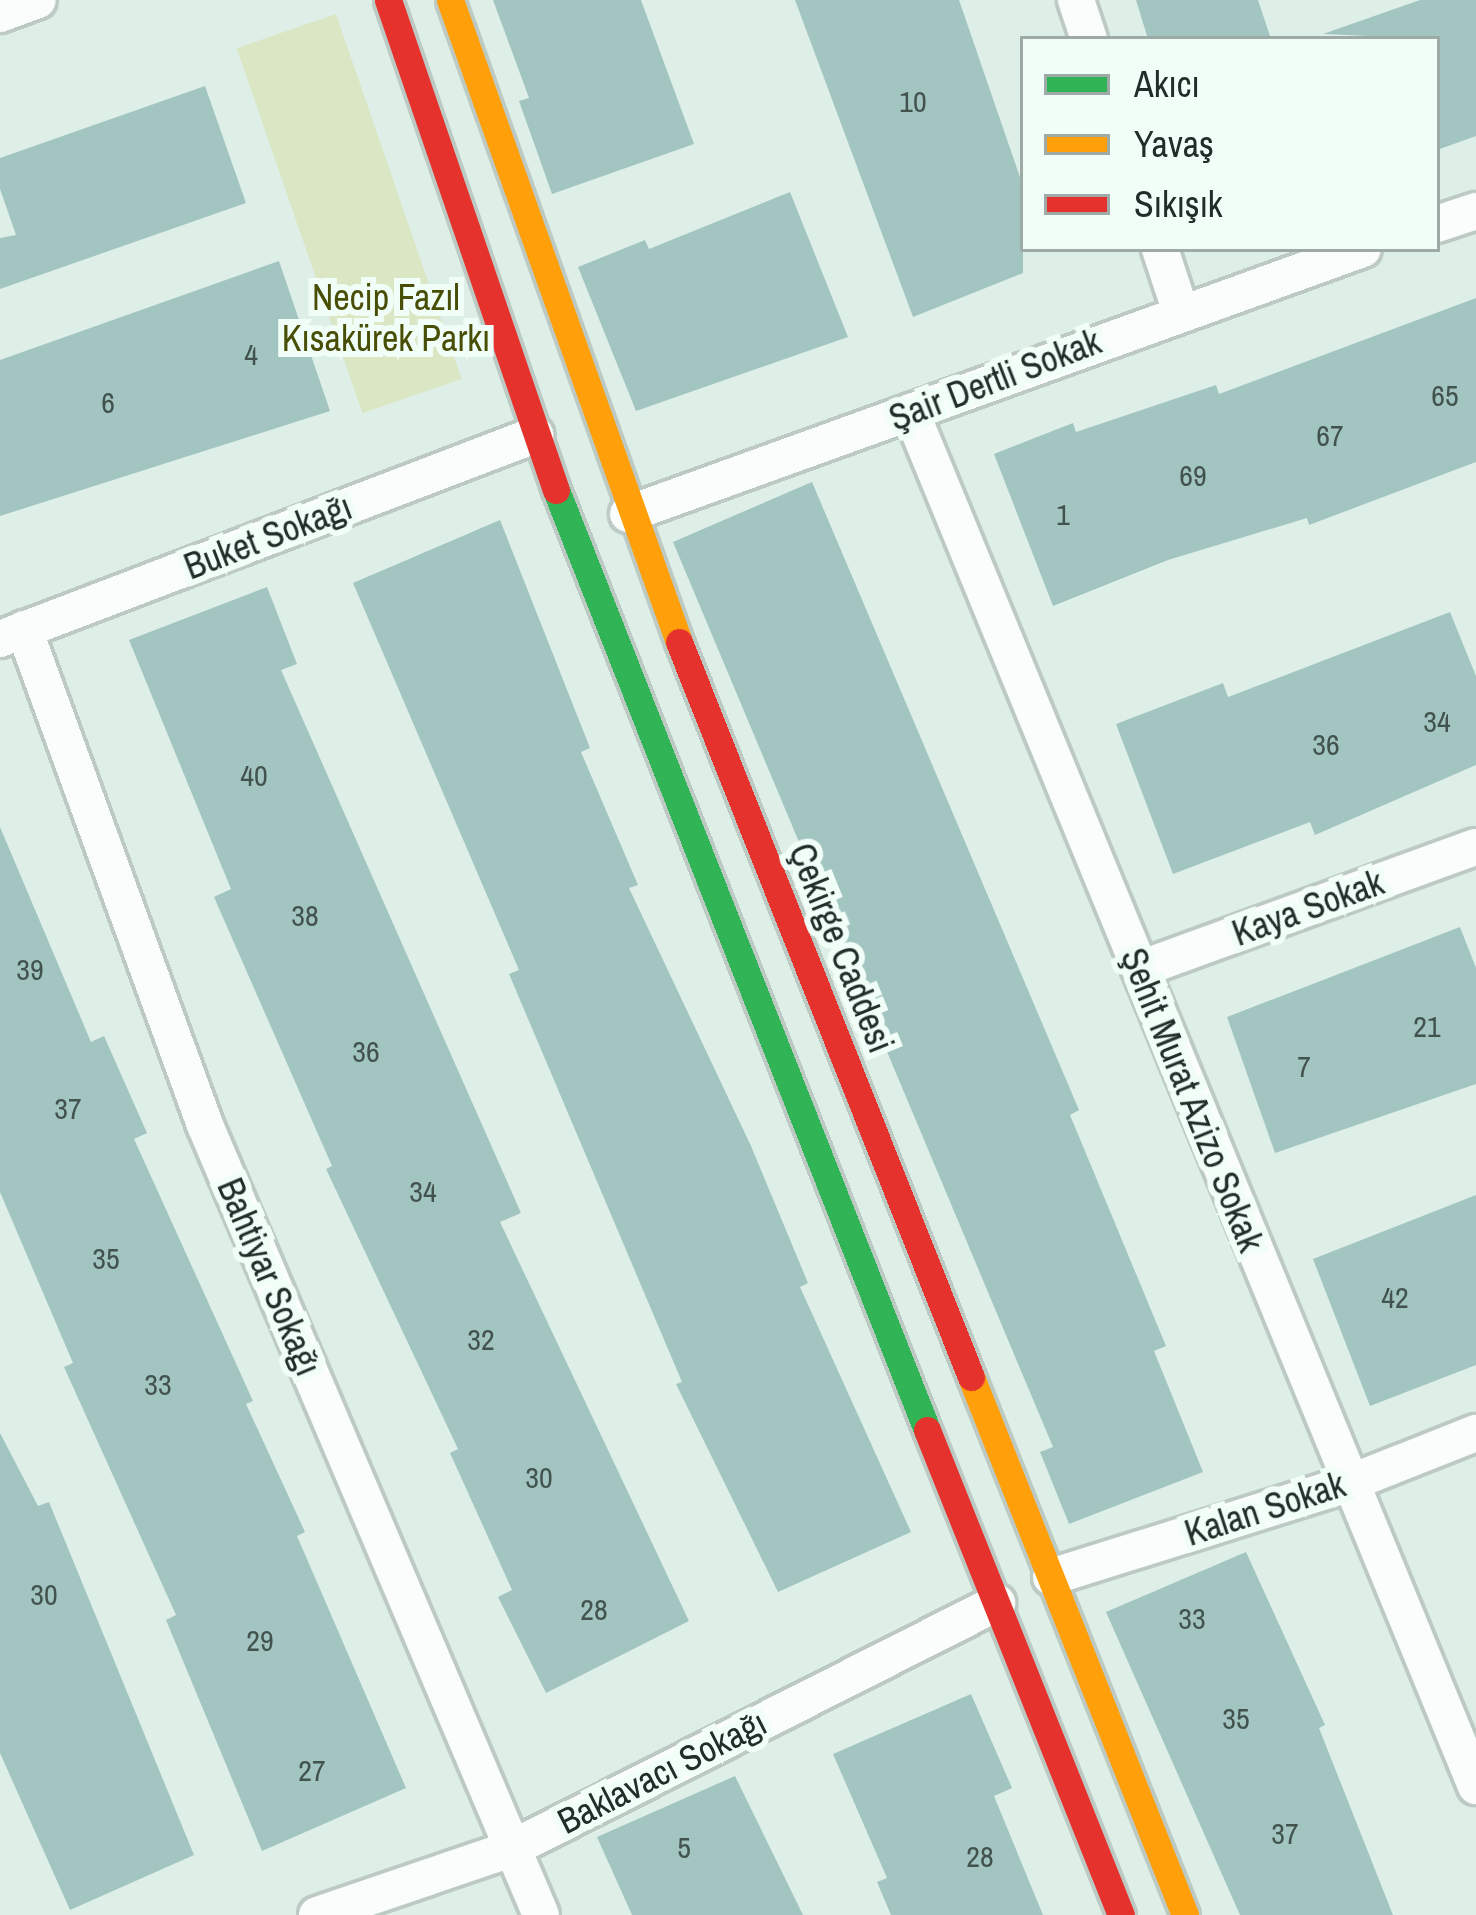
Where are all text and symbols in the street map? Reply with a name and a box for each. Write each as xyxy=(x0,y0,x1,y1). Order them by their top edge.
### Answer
legend xyxy=(1020,36,1440,252)
text: Akıcı xyxy=(1134,60,1200,108)
house number: 10 xyxy=(899,83,927,119)
text: Yavaş xyxy=(1134,120,1214,168)
text: Sıkışık xyxy=(1134,180,1223,228)
park label: Necip Fazıl Kısakürek Parkı xyxy=(282,275,490,360)
street label: Şair Dertli Sokak xyxy=(883,320,1107,440)
house number: 4 xyxy=(244,336,258,372)
house number: 65 xyxy=(1431,377,1459,413)
house number: 6 xyxy=(101,384,115,420)
house number: 67 xyxy=(1316,417,1344,453)
house number: 69 xyxy=(1179,457,1207,493)
street label: Buket Sokağı xyxy=(178,485,358,589)
house number: 1 xyxy=(1056,496,1070,532)
house number: 34 xyxy=(1423,703,1451,739)
house number: 36 xyxy=(1312,726,1340,762)
house number: 40 xyxy=(240,757,268,793)
street label: Çekirge Caddesi xyxy=(779,837,903,1059)
street label: Kaya Sokak xyxy=(1227,861,1389,955)
house number: 38 xyxy=(291,897,319,933)
street label: Şehit Murat Azizo Sokak xyxy=(1111,941,1273,1259)
house number: 39 xyxy=(16,951,44,987)
house number: 21 xyxy=(1413,1008,1441,1044)
house number: 36 xyxy=(352,1033,380,1069)
house number: 7 xyxy=(1297,1048,1311,1084)
house number: 37 xyxy=(54,1090,82,1126)
street label: Bahtiyar Sokağı xyxy=(208,1172,330,1382)
house number: 34 xyxy=(409,1173,437,1209)
house number: 35 xyxy=(92,1240,120,1276)
house number: 42 xyxy=(1381,1279,1409,1315)
house number: 32 xyxy=(467,1321,495,1357)
house number: 33 xyxy=(144,1366,172,1402)
house number: 30 xyxy=(525,1459,553,1495)
street label: Kalan Sokak xyxy=(1180,1463,1350,1555)
house number: 30 xyxy=(30,1576,58,1612)
house number: 28 xyxy=(580,1591,608,1627)
house number: 33 xyxy=(1178,1600,1206,1636)
house number: 29 xyxy=(246,1622,274,1658)
house number: 35 xyxy=(1222,1700,1250,1736)
street label: Baklavacı Sokağı xyxy=(551,1701,773,1843)
house number: 27 xyxy=(298,1752,326,1788)
house number: 37 xyxy=(1271,1815,1299,1851)
house number: 5 xyxy=(677,1829,691,1865)
house number: 28 xyxy=(966,1838,994,1874)

